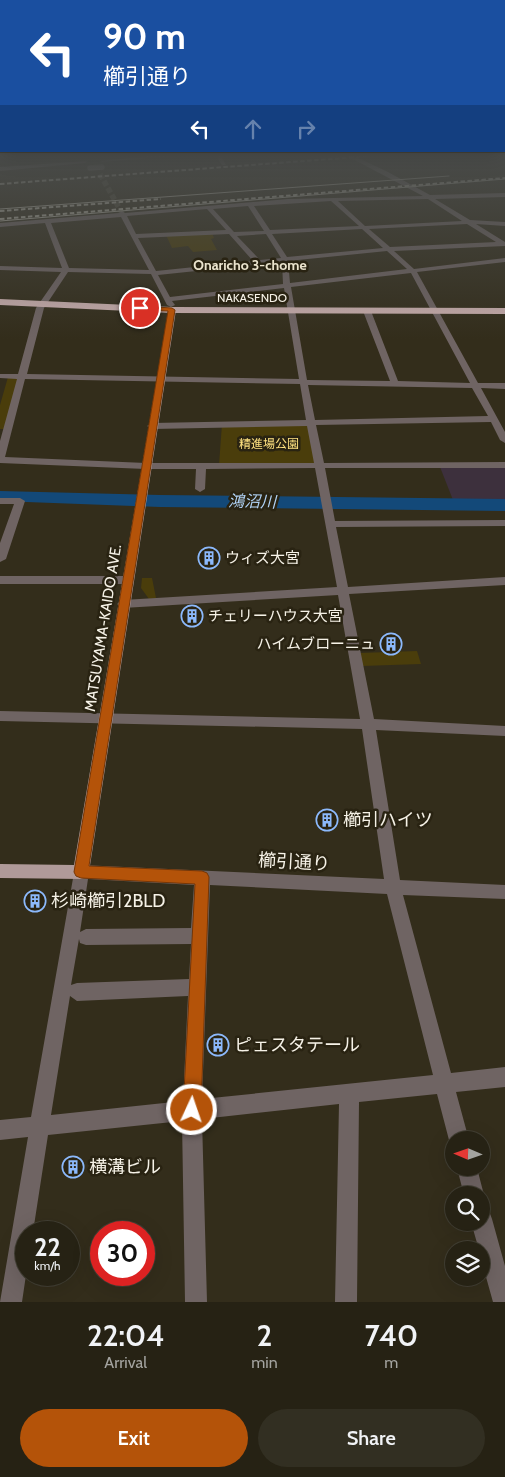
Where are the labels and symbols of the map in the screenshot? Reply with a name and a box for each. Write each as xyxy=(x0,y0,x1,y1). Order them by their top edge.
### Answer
district label: Onaricho 3-chome xyxy=(193,256,307,274)
pin xyxy=(119,287,161,329)
street label: NAKASENDO xyxy=(217,290,287,305)
park label: 精進場公園 xyxy=(239,436,299,451)
water label: 鴻沼川 xyxy=(228,492,278,511)
street label: MATSUYAMA-KAIDO AVE. xyxy=(81,543,125,713)
building icon: ウィズ大宮 xyxy=(197,546,221,570)
place label: ウィズ大宮 xyxy=(225,549,300,567)
building icon: チェリーハウス大宮 xyxy=(180,604,204,628)
place label: チェリーハウス大宮 xyxy=(208,607,343,625)
building icon: ハイムブローニュ xyxy=(379,632,403,656)
place label: ハイムブローニュ xyxy=(256,635,375,653)
building icon: 櫛引ハイツ xyxy=(315,808,339,832)
place label: 櫛引ハイツ xyxy=(343,809,433,831)
street label: 櫛引通り xyxy=(257,849,331,875)
building icon: 杉崎櫛引2BLD xyxy=(23,889,47,913)
place label: 杉崎櫛引2BLD xyxy=(51,890,165,912)
building icon: ピェスタテール xyxy=(206,1033,230,1057)
place label: ピェスタテール xyxy=(234,1034,360,1056)
position arrow xyxy=(165,1083,217,1135)
north arrow xyxy=(445,1131,490,1176)
building icon: 横溝ビル xyxy=(61,1155,85,1179)
place label: 横溝ビル xyxy=(89,1156,161,1178)
speed limit sign: 30 xyxy=(90,1221,155,1286)

